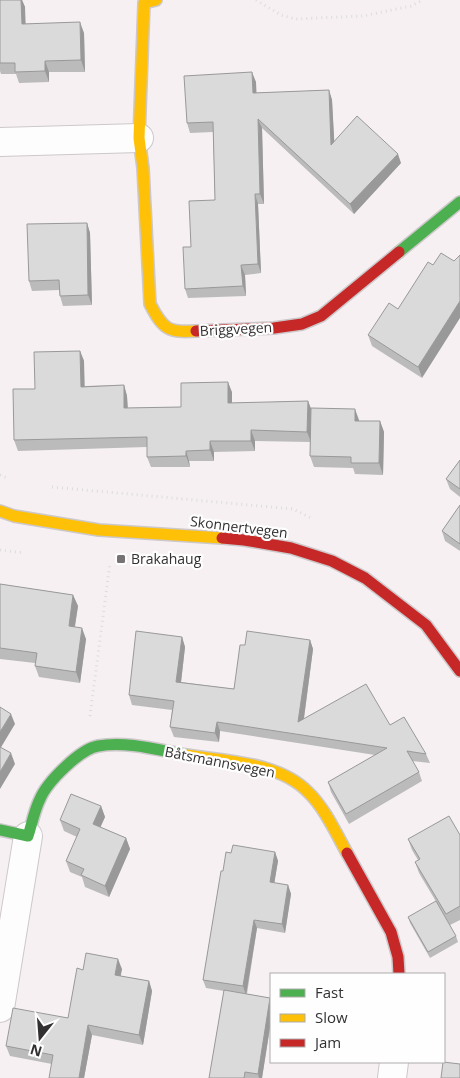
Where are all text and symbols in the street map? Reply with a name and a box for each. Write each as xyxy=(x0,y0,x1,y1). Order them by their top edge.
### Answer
street label: Briggvegen xyxy=(199,317,273,340)
street label: Skonnertvegen xyxy=(189,511,289,542)
place label: Brakahaug xyxy=(131,549,202,568)
marker: Brakahaug xyxy=(115,553,127,565)
street label: Båtsmannsvegen xyxy=(163,741,277,782)
legend xyxy=(270,973,445,1063)
text: Fast xyxy=(315,982,344,1002)
text: Slow xyxy=(315,1007,348,1027)
north arrow xyxy=(15,1013,65,1063)
text: Jam xyxy=(313,1032,341,1052)
text: N xyxy=(28,1040,44,1062)

